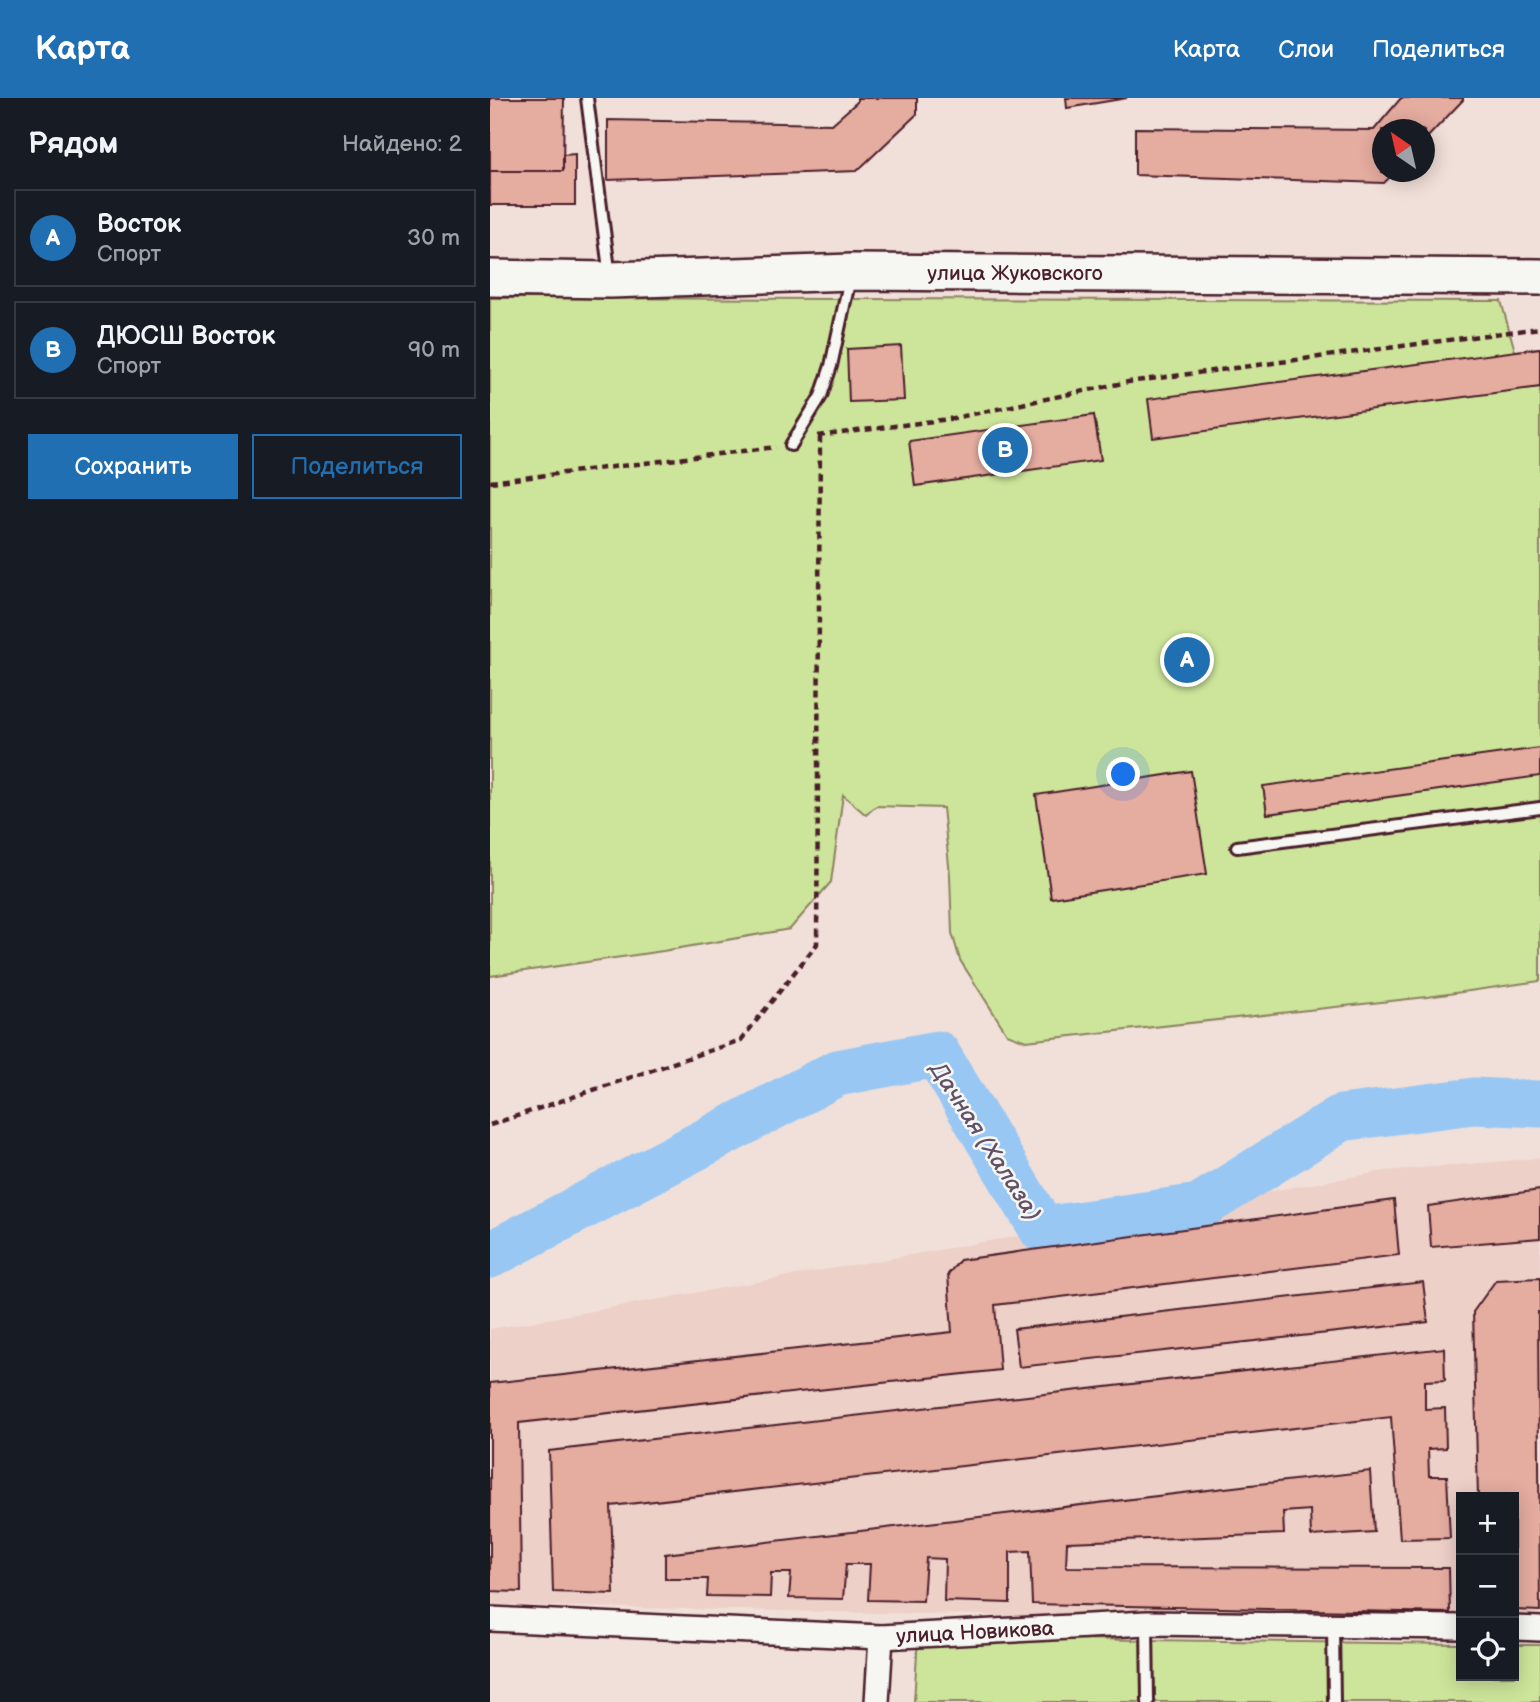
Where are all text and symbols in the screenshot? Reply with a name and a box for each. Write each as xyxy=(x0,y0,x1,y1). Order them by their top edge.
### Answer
text: Карта xyxy=(35,29,130,69)
text: Карта xyxy=(1173,35,1240,64)
text: Слои xyxy=(1278,35,1334,64)
text: Поделиться xyxy=(1372,35,1505,64)
north arrow xyxy=(1372,119,1435,182)
text: Рядом xyxy=(28,126,118,162)
text: Найдено: 2 xyxy=(342,130,462,158)
text: Восток xyxy=(97,209,181,240)
text: A xyxy=(46,224,60,252)
text: 30 m xyxy=(407,224,460,252)
text: Спорт xyxy=(97,240,161,268)
street label: улица Жуковского xyxy=(927,261,1103,286)
text: ДЮСШ Восток xyxy=(97,321,275,352)
text: B xyxy=(45,336,61,364)
text: 90 m xyxy=(408,336,460,364)
text: Спорт xyxy=(97,352,161,380)
pin: B xyxy=(982,424,1028,476)
button: Сохранить xyxy=(28,434,238,499)
button: Поделиться xyxy=(252,434,462,499)
pin: A xyxy=(1164,634,1210,686)
your location xyxy=(1106,757,1140,791)
water label: Дачная (Халаза) xyxy=(922,1055,1047,1226)
map controls xyxy=(1456,1492,1519,1681)
button: + xyxy=(1456,1492,1519,1555)
button: − xyxy=(1456,1555,1519,1618)
street label: улица Новикова xyxy=(895,1616,1055,1649)
button: locate xyxy=(1456,1618,1519,1681)

